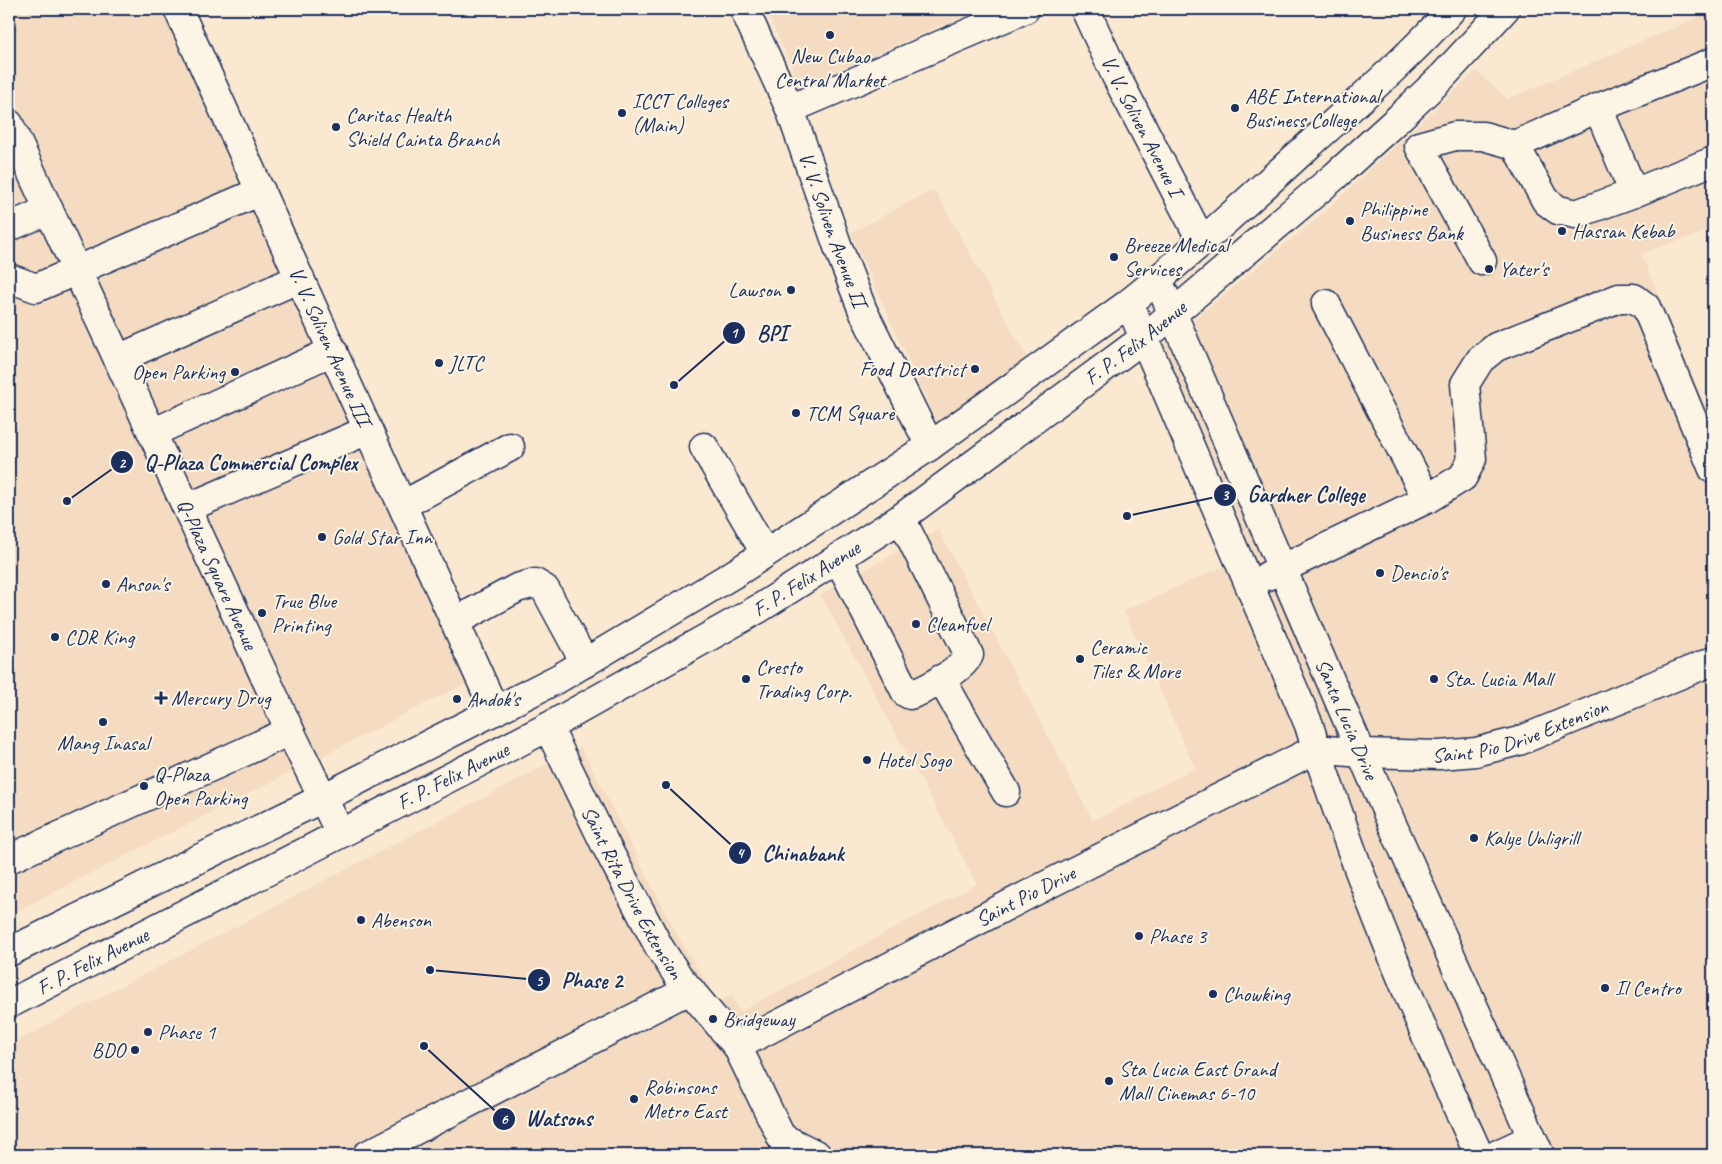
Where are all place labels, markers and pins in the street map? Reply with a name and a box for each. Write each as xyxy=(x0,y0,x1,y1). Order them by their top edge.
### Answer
marker: New Cubao Central Market xyxy=(824,29,836,41)
place label: New Cubao Central Market xyxy=(775,43,887,93)
place label: ABE International Business College xyxy=(1245,83,1383,133)
place label: ICCT Colleges (Main) xyxy=(632,88,729,138)
place label: Caritas Health Shield Cainta Branch xyxy=(346,102,500,152)
marker: ABE International Business College xyxy=(1229,102,1241,114)
marker: ICCT Colleges (Main) xyxy=(616,107,628,119)
marker: Caritas Health Shield Cainta Branch xyxy=(330,121,342,133)
place label: Philippine Business Bank xyxy=(1360,196,1464,246)
marker: Philippine Business Bank xyxy=(1344,215,1356,227)
place label: Hassan Kebab xyxy=(1572,218,1676,244)
marker: Hassan Kebab xyxy=(1556,225,1568,237)
place label: Breeze Medical Services xyxy=(1124,232,1232,282)
marker: Breeze Medical Services xyxy=(1108,251,1120,263)
place label: Yater's xyxy=(1499,256,1550,282)
marker: Yater's xyxy=(1483,263,1495,275)
place label: Lawson xyxy=(728,277,783,303)
marker: Lawson xyxy=(785,284,797,296)
callout: BPI xyxy=(722,315,797,352)
place label: JLTC xyxy=(448,350,485,376)
place label: Food Deastrict xyxy=(860,356,968,382)
marker: JLTC xyxy=(433,357,445,369)
place label: Open Parking xyxy=(132,359,227,385)
marker: Food Deastrict xyxy=(969,363,981,375)
marker: Open Parking xyxy=(229,366,241,378)
place label: TCM Square xyxy=(806,400,895,426)
marker: TCM Square xyxy=(790,407,802,419)
callout: Q-Plaza Commercial Complex xyxy=(109,444,367,481)
callout: Gardner College xyxy=(1212,476,1375,513)
place label: Gold Star Inn xyxy=(332,524,434,550)
marker: Gold Star Inn xyxy=(316,531,328,543)
place label: Dencio's xyxy=(1390,560,1449,586)
marker: Dencio's xyxy=(1374,567,1386,579)
place label: Anson's xyxy=(116,571,171,597)
marker: Anson's xyxy=(100,578,112,590)
place label: True Blue Printing xyxy=(272,588,338,638)
marker: True Blue Printing xyxy=(256,607,268,619)
place label: Cleanfuel xyxy=(926,611,992,637)
marker: Cleanfuel xyxy=(910,618,922,630)
place label: CDR King xyxy=(65,624,135,650)
marker: CDR King xyxy=(49,631,61,643)
place label: Ceramic Tiles & More xyxy=(1090,634,1181,684)
marker: Ceramic Tiles & More xyxy=(1074,653,1086,665)
place label: Cresto Trading Corp. xyxy=(756,654,853,704)
place label: Sta. Lucia Mall xyxy=(1444,666,1556,692)
marker: Cresto Trading Corp. xyxy=(740,673,752,685)
marker: Sta. Lucia Mall xyxy=(1428,673,1440,685)
place label: Mercury Drug xyxy=(171,685,272,711)
place label: Andok's xyxy=(467,686,522,712)
marker: Mercury Drug xyxy=(155,692,167,704)
marker: Andok's xyxy=(451,693,463,705)
marker: Mang Inasal xyxy=(97,716,109,728)
place label: Mang Inasal xyxy=(57,730,152,756)
place label: Hotel Sogo xyxy=(877,747,953,773)
marker: Hotel Sogo xyxy=(861,754,873,766)
place label: Q-Plaza Open Parking xyxy=(154,761,249,811)
marker: Q-Plaza Open Parking xyxy=(138,780,150,792)
place label: Kalye Unligrill xyxy=(1484,825,1582,851)
marker: Kalye Unligrill xyxy=(1468,832,1480,844)
callout: Chinabank xyxy=(727,834,854,871)
place label: Abenson xyxy=(371,907,432,933)
marker: Abenson xyxy=(355,914,367,926)
place label: Phase 3 xyxy=(1149,923,1208,949)
marker: Phase 3 xyxy=(1133,930,1145,942)
callout: Phase 2 xyxy=(526,962,632,999)
place label: Il Centro xyxy=(1615,975,1683,1001)
place label: Chowking xyxy=(1223,981,1291,1007)
marker: Il Centro xyxy=(1599,982,1611,994)
marker: Chowking xyxy=(1207,988,1219,1000)
place label: Bridgeway xyxy=(723,1006,797,1032)
marker: Bridgeway xyxy=(707,1013,719,1025)
place label: Phase 1 xyxy=(158,1019,217,1045)
marker: Phase 1 xyxy=(142,1026,154,1038)
place label: BDO xyxy=(92,1037,128,1063)
marker: BDO xyxy=(129,1044,141,1056)
place label: Sta Lucia East Grand Mall Cinemas 6-10 xyxy=(1119,1056,1280,1106)
place label: Robinsons Metro East xyxy=(644,1074,729,1124)
marker: Sta Lucia East Grand Mall Cinemas 6-10 xyxy=(1103,1075,1115,1087)
marker: Robinsons Metro East xyxy=(628,1093,640,1105)
callout: Watsons xyxy=(491,1100,602,1137)

